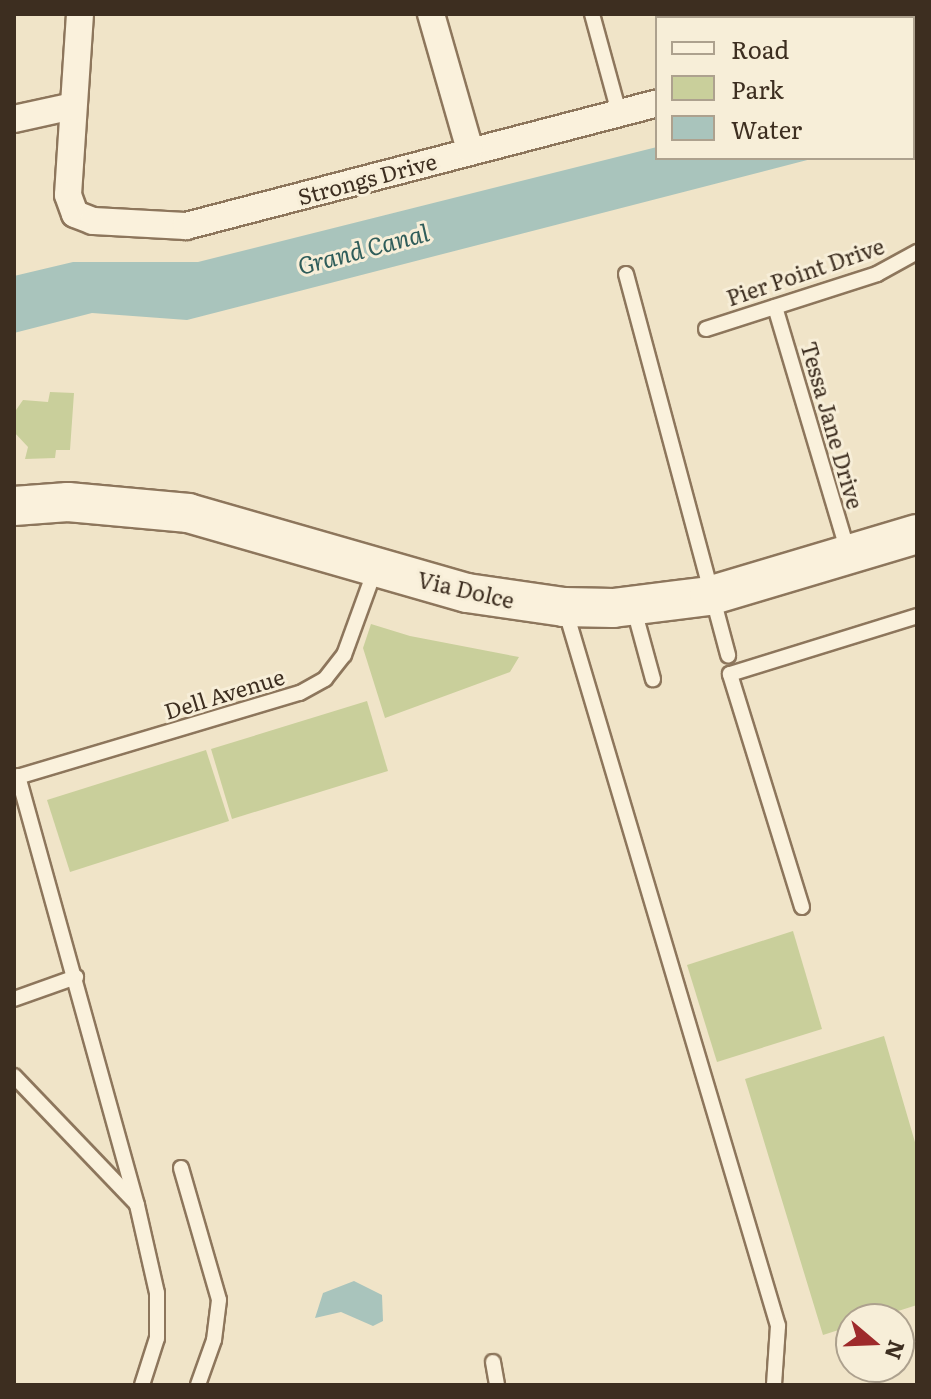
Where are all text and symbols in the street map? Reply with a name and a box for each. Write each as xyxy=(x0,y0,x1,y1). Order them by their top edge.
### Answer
legend xyxy=(655,16,915,160)
text: Road xyxy=(731,31,789,66)
text: Park xyxy=(731,71,784,106)
text: Water xyxy=(731,111,802,146)
street label: Strongs Drive xyxy=(295,147,439,209)
water label: Grand Canal xyxy=(294,217,432,279)
street label: Pier Point Drive xyxy=(723,232,887,310)
street label: Tessa Jane Drive xyxy=(796,338,870,512)
street label: Via Dolce xyxy=(415,565,517,613)
street label: Dell Avenue xyxy=(161,662,287,724)
north arrow xyxy=(835,1303,915,1383)
text: N xyxy=(878,1336,915,1364)

